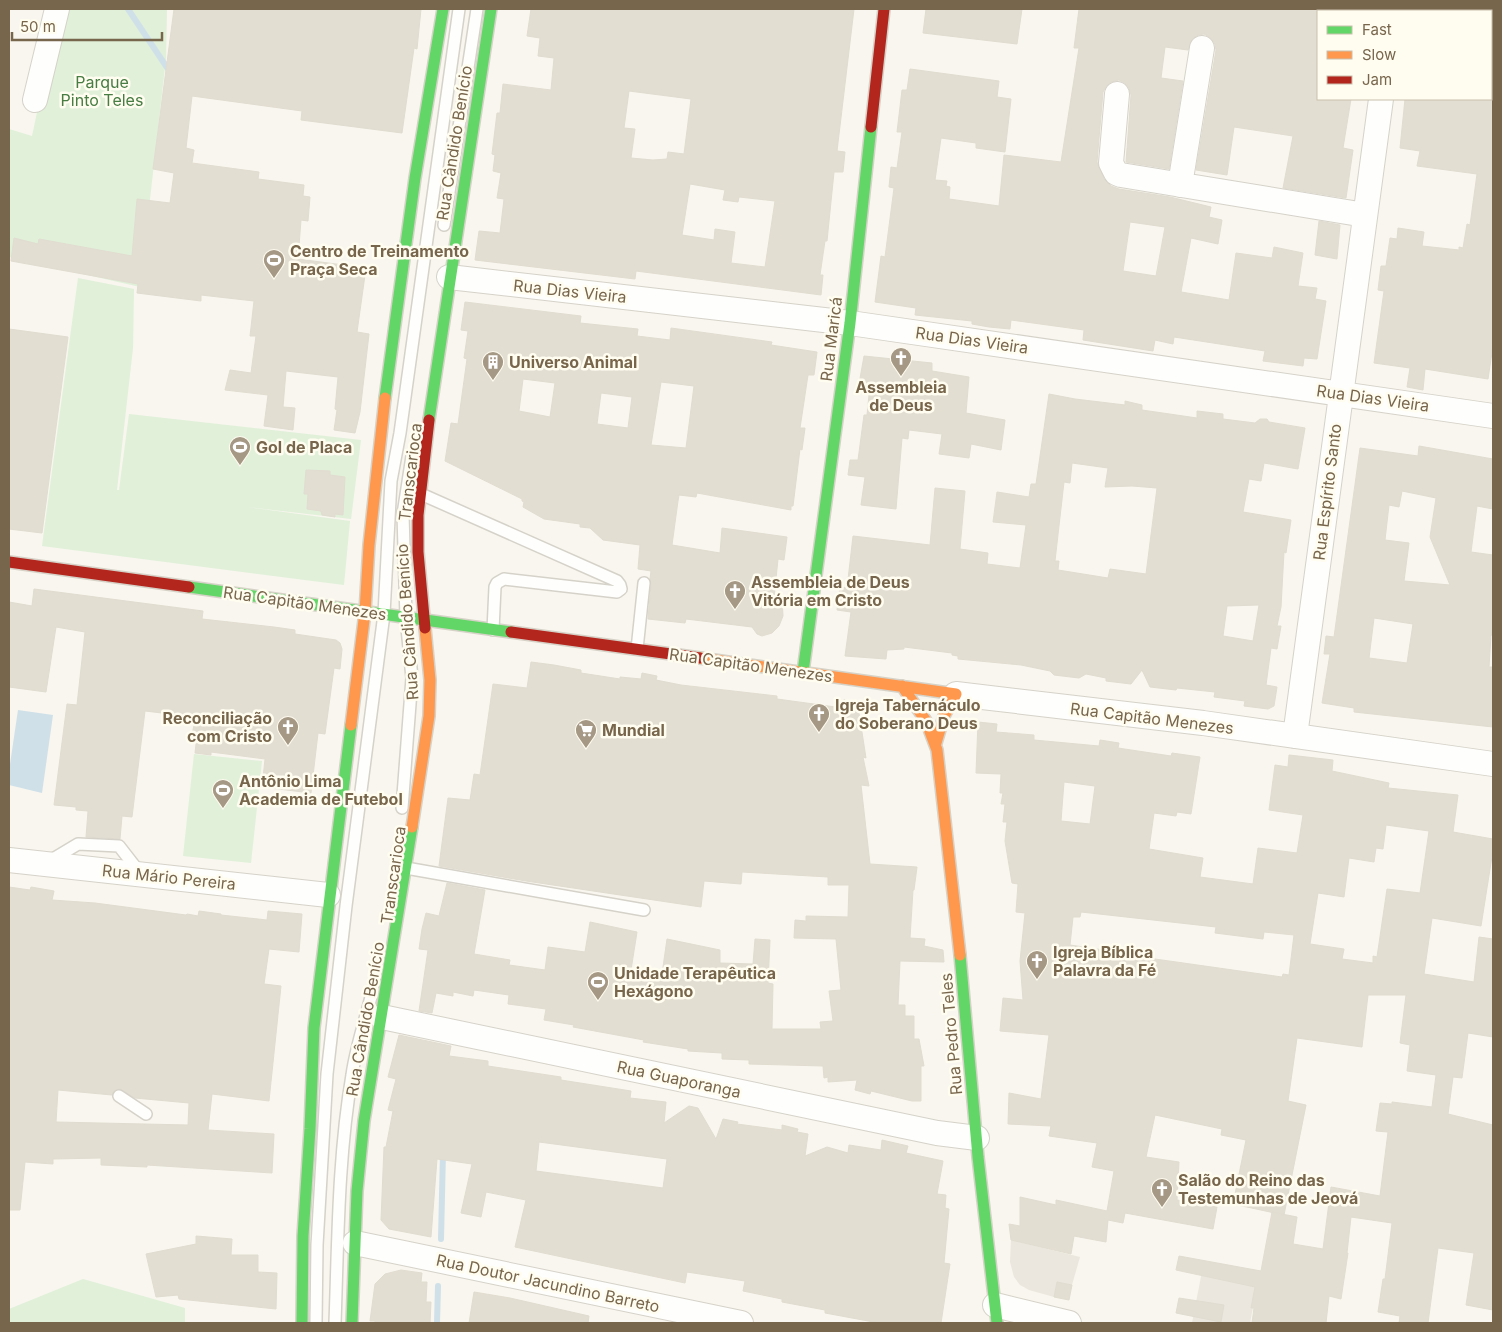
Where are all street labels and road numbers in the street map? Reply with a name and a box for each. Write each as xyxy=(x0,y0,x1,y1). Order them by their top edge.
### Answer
street label: Rua Cândido Benício xyxy=(432,64,476,222)
street label: Rua Dias Vieira xyxy=(512,275,628,307)
street label: Rua Maricá xyxy=(816,296,846,382)
street label: Rua Dias Vieira xyxy=(914,322,1030,358)
street label: Rua Dias Vieira xyxy=(1315,380,1431,416)
street label: Transcarioca xyxy=(394,422,426,522)
street label: Rua Espírito Santo xyxy=(1309,422,1345,562)
street label: Rua Cândido Benício xyxy=(392,543,422,701)
street label: Rua Capitão Menezes xyxy=(222,582,388,624)
street label: Rua Capitão Menezes xyxy=(668,644,834,686)
street label: Rua Capitão Menezes xyxy=(1069,698,1235,738)
street label: Transcarioca xyxy=(376,825,410,925)
street label: Rua Mário Pereira xyxy=(101,860,237,894)
street label: Rua Cândido Benício xyxy=(342,940,388,1098)
street label: Rua Pedro Teles xyxy=(936,972,966,1096)
street label: Rua Guaporanga xyxy=(615,1056,743,1102)
street label: Rua Doutor Jacundino Barreto xyxy=(434,1250,662,1316)

